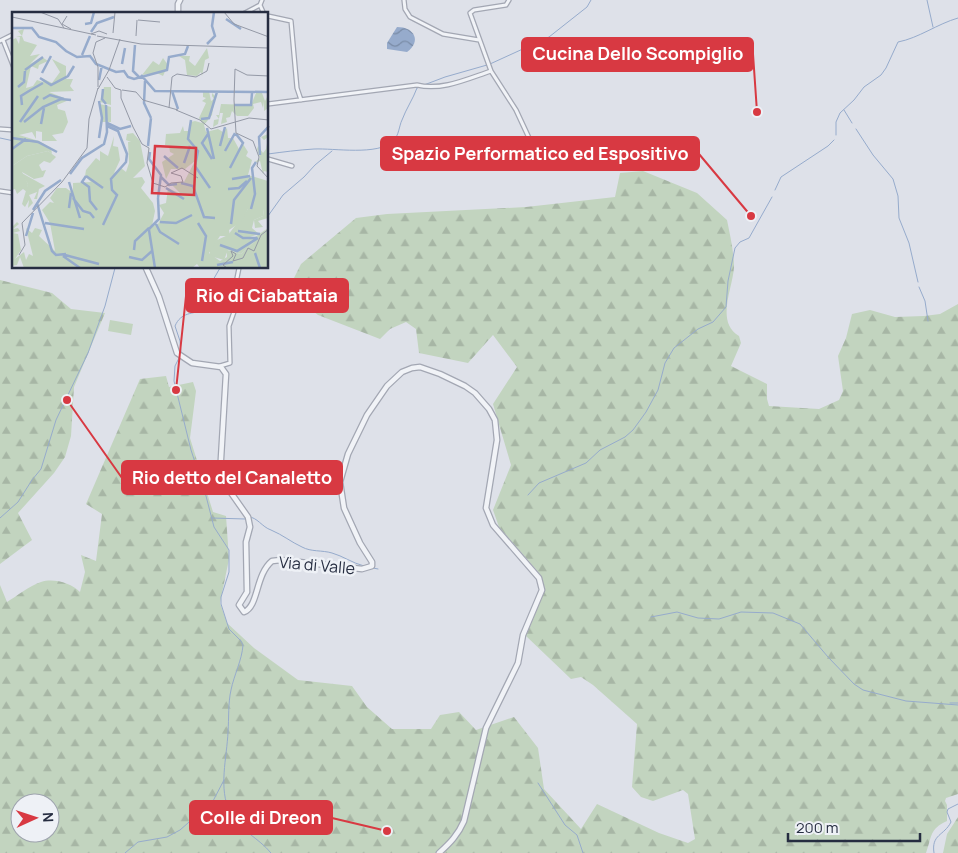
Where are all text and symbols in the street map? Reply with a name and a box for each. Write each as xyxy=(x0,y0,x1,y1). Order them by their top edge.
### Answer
inset map xyxy=(12,12,269,269)
callout: Cucina Dello Scompiglio xyxy=(522,38,753,71)
text: Cucina Dello Scompiglio xyxy=(533,41,743,65)
callout: Spazio Performatico ed Espositivo xyxy=(381,137,699,170)
text: Spazio Performatico ed Espositivo xyxy=(391,141,689,165)
callout: Rio di Ciabattaia xyxy=(186,279,348,312)
text: Rio di Ciabattaia xyxy=(196,283,338,307)
callout: Rio detto del Canaletto xyxy=(122,461,342,494)
text: Rio detto del Canaletto xyxy=(132,465,332,489)
street label: Via di Valle xyxy=(278,551,356,579)
north arrow xyxy=(10,793,60,843)
callout: Colle di Dreon xyxy=(190,801,332,834)
text: Colle di Dreon xyxy=(200,805,322,829)
scale bar xyxy=(788,810,920,842)
text: N xyxy=(39,812,58,823)
text: 200 m xyxy=(796,817,839,838)

